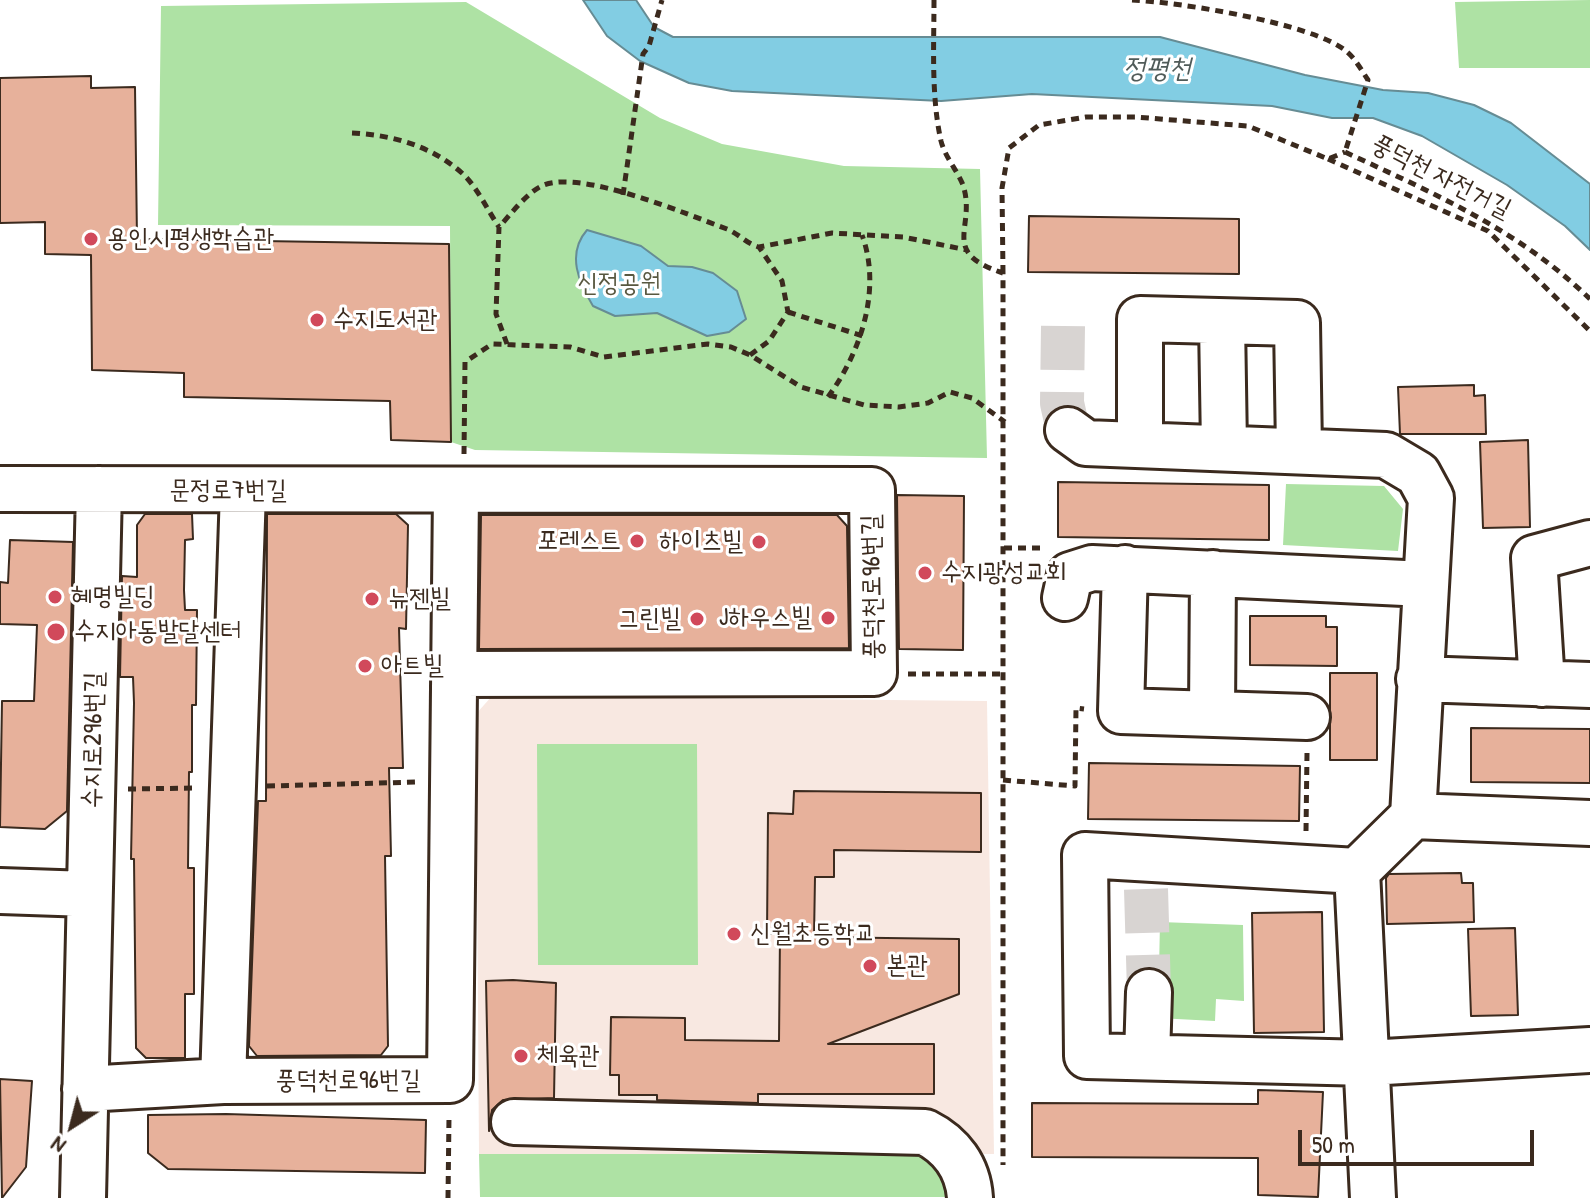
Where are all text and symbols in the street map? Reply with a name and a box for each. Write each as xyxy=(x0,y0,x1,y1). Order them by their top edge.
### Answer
water label: 정평천 xyxy=(1123,53,1191,87)
street label: 풍덕천 자전거길 xyxy=(1366,128,1516,226)
place label: 용인시평생학습관 xyxy=(107,223,274,255)
marker: 용인시평생학습관 xyxy=(82,230,100,248)
park label: 신정공원 xyxy=(577,268,661,300)
place label: 수지도서관 xyxy=(333,304,438,336)
marker: 수지도서관 xyxy=(308,311,326,329)
street label: 문정로7번길 xyxy=(169,475,287,507)
street label: 풍덕천로96번길 xyxy=(856,514,890,660)
place label: 포레스트 xyxy=(537,525,621,557)
place label: 하이츠빌 xyxy=(659,526,743,558)
marker: 포레스트 xyxy=(628,532,646,550)
marker: 하이츠빌 xyxy=(750,533,768,551)
place label: 수지광성교회 xyxy=(941,557,1067,589)
marker: 수지광성교회 xyxy=(916,564,934,582)
place label: 혜명빌딩 xyxy=(71,581,155,613)
place label: 뉴젠빌 xyxy=(388,583,451,615)
marker: 혜명빌딩 xyxy=(46,588,64,606)
marker: 뉴젠빌 xyxy=(363,590,381,608)
place label: J하우스빌 xyxy=(719,602,812,634)
place label: 그린빌 xyxy=(618,603,681,635)
marker: J하우스빌 xyxy=(819,609,837,627)
marker: 그린빌 xyxy=(688,610,706,628)
place label: 수지아동발달센터 xyxy=(74,616,241,648)
marker: 수지아동발달센터 xyxy=(45,621,67,643)
place label: 아트빌 xyxy=(381,650,444,682)
marker: 아트빌 xyxy=(356,657,374,675)
street label: 수지로296번길 xyxy=(77,671,111,809)
place label: 신월초등학교 xyxy=(750,918,876,950)
marker: 신월초등학교 xyxy=(725,925,743,943)
place label: 본관 xyxy=(886,950,928,982)
marker: 본관 xyxy=(861,957,879,975)
place label: 체육관 xyxy=(537,1040,600,1072)
marker: 체육관 xyxy=(512,1047,530,1065)
street label: 풍덕천로96번길 xyxy=(275,1065,421,1097)
north arrow xyxy=(32,1086,112,1166)
scale bar xyxy=(1302,1114,1538,1164)
text: 50 m xyxy=(1312,1128,1355,1160)
text: N xyxy=(44,1130,71,1161)

